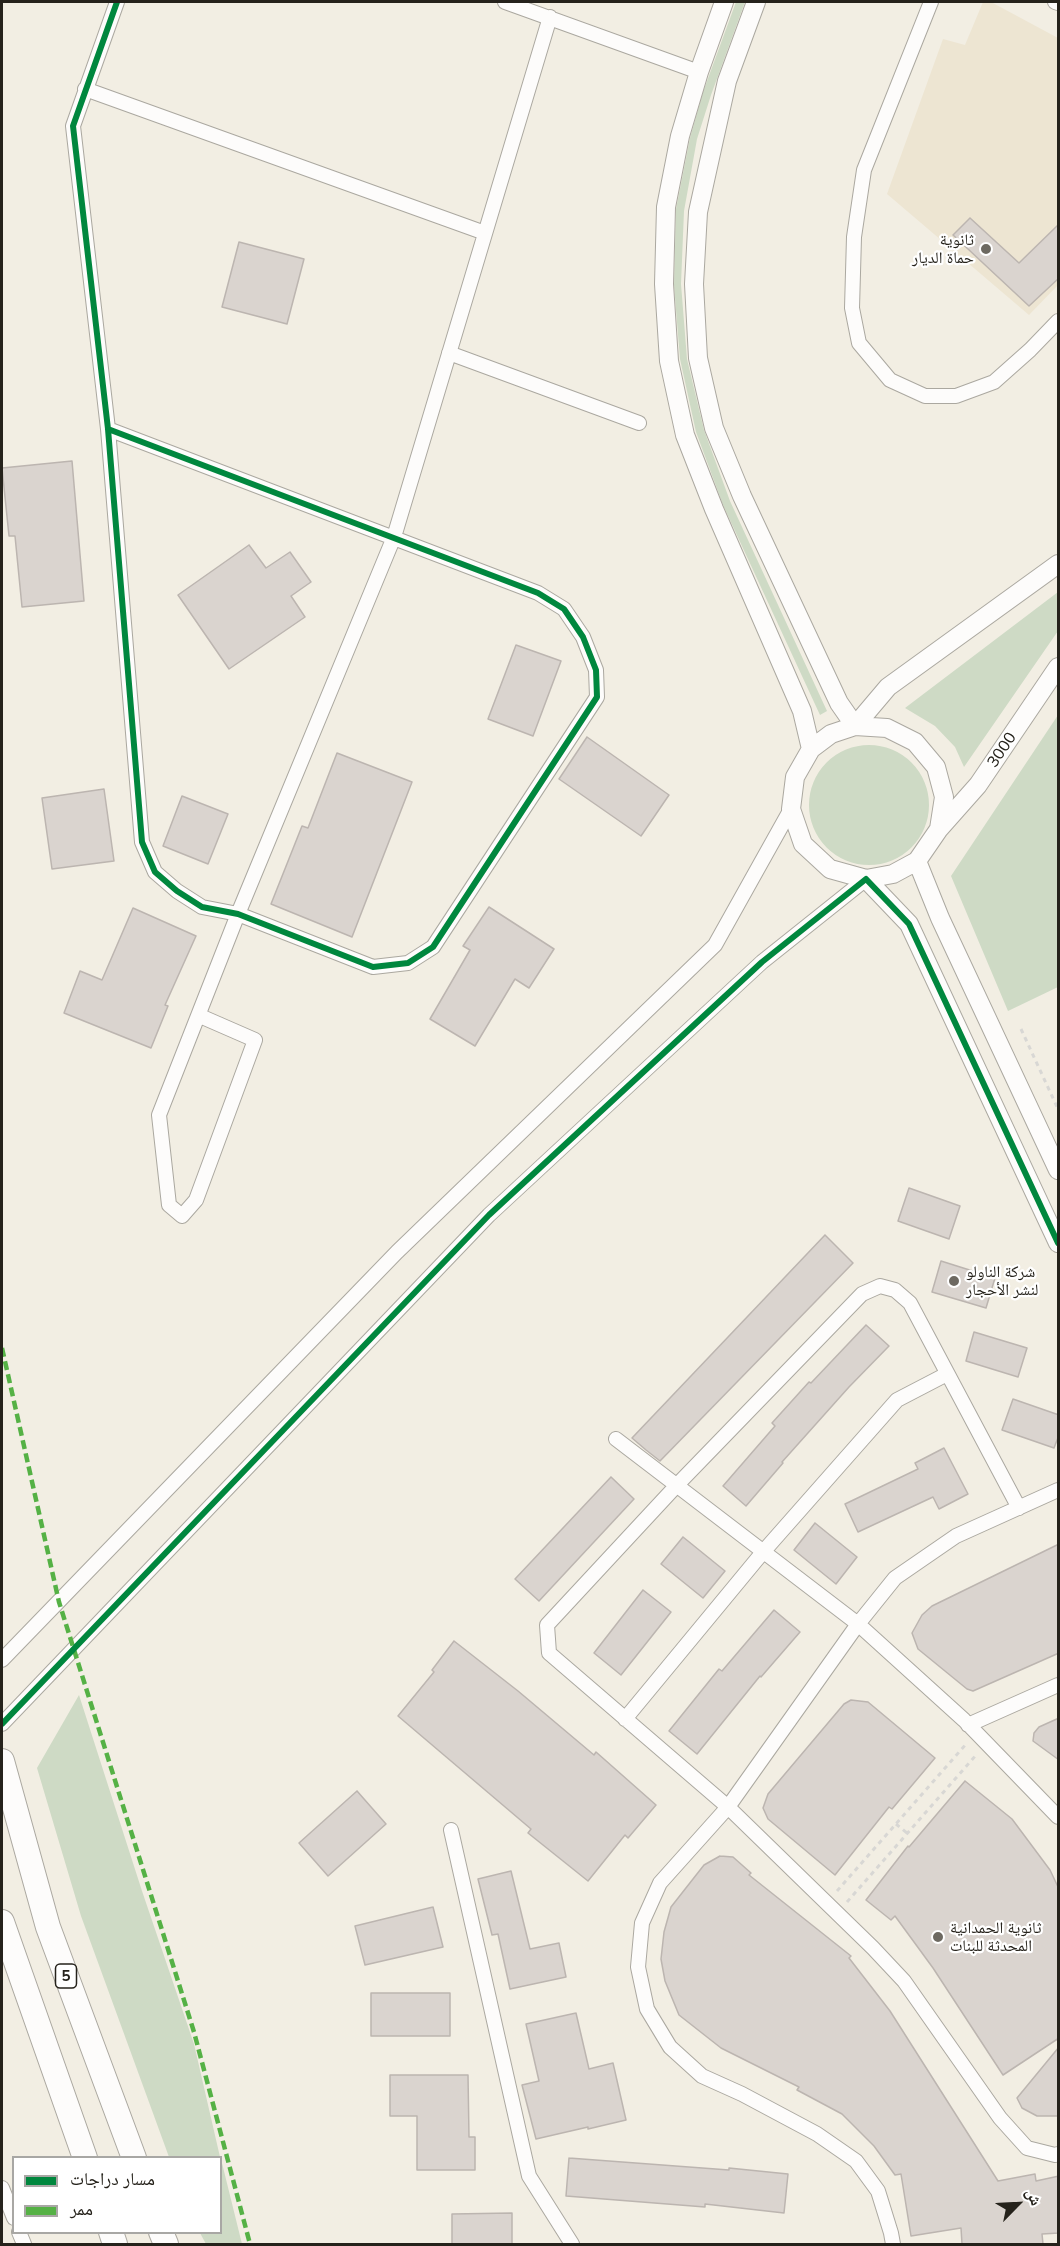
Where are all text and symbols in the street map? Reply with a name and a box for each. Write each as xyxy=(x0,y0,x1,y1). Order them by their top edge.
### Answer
place label: ثانوية حماة الديار xyxy=(912,230,974,268)
marker: ثانوية حماة الديار xyxy=(979,242,993,256)
street label: 3000 xyxy=(983,729,1021,771)
place label: شركة الناولو لنشر الأحجار xyxy=(966,1262,1038,1300)
marker: شركة الناولو لنشر الأحجار xyxy=(947,1274,961,1288)
place label: ثانوية الحمدانية المحدثة للبنات xyxy=(950,1918,1042,1956)
marker: ثانوية الحمدانية المحدثة للبنات xyxy=(931,1930,945,1944)
road number: 5 xyxy=(56,1964,76,1988)
legend xyxy=(12,2156,222,2234)
text: مسار دراجات xyxy=(70,2167,155,2190)
north arrow xyxy=(988,2174,1048,2234)
text: ش xyxy=(1022,2185,1047,2208)
text: ممر xyxy=(70,2197,93,2220)

